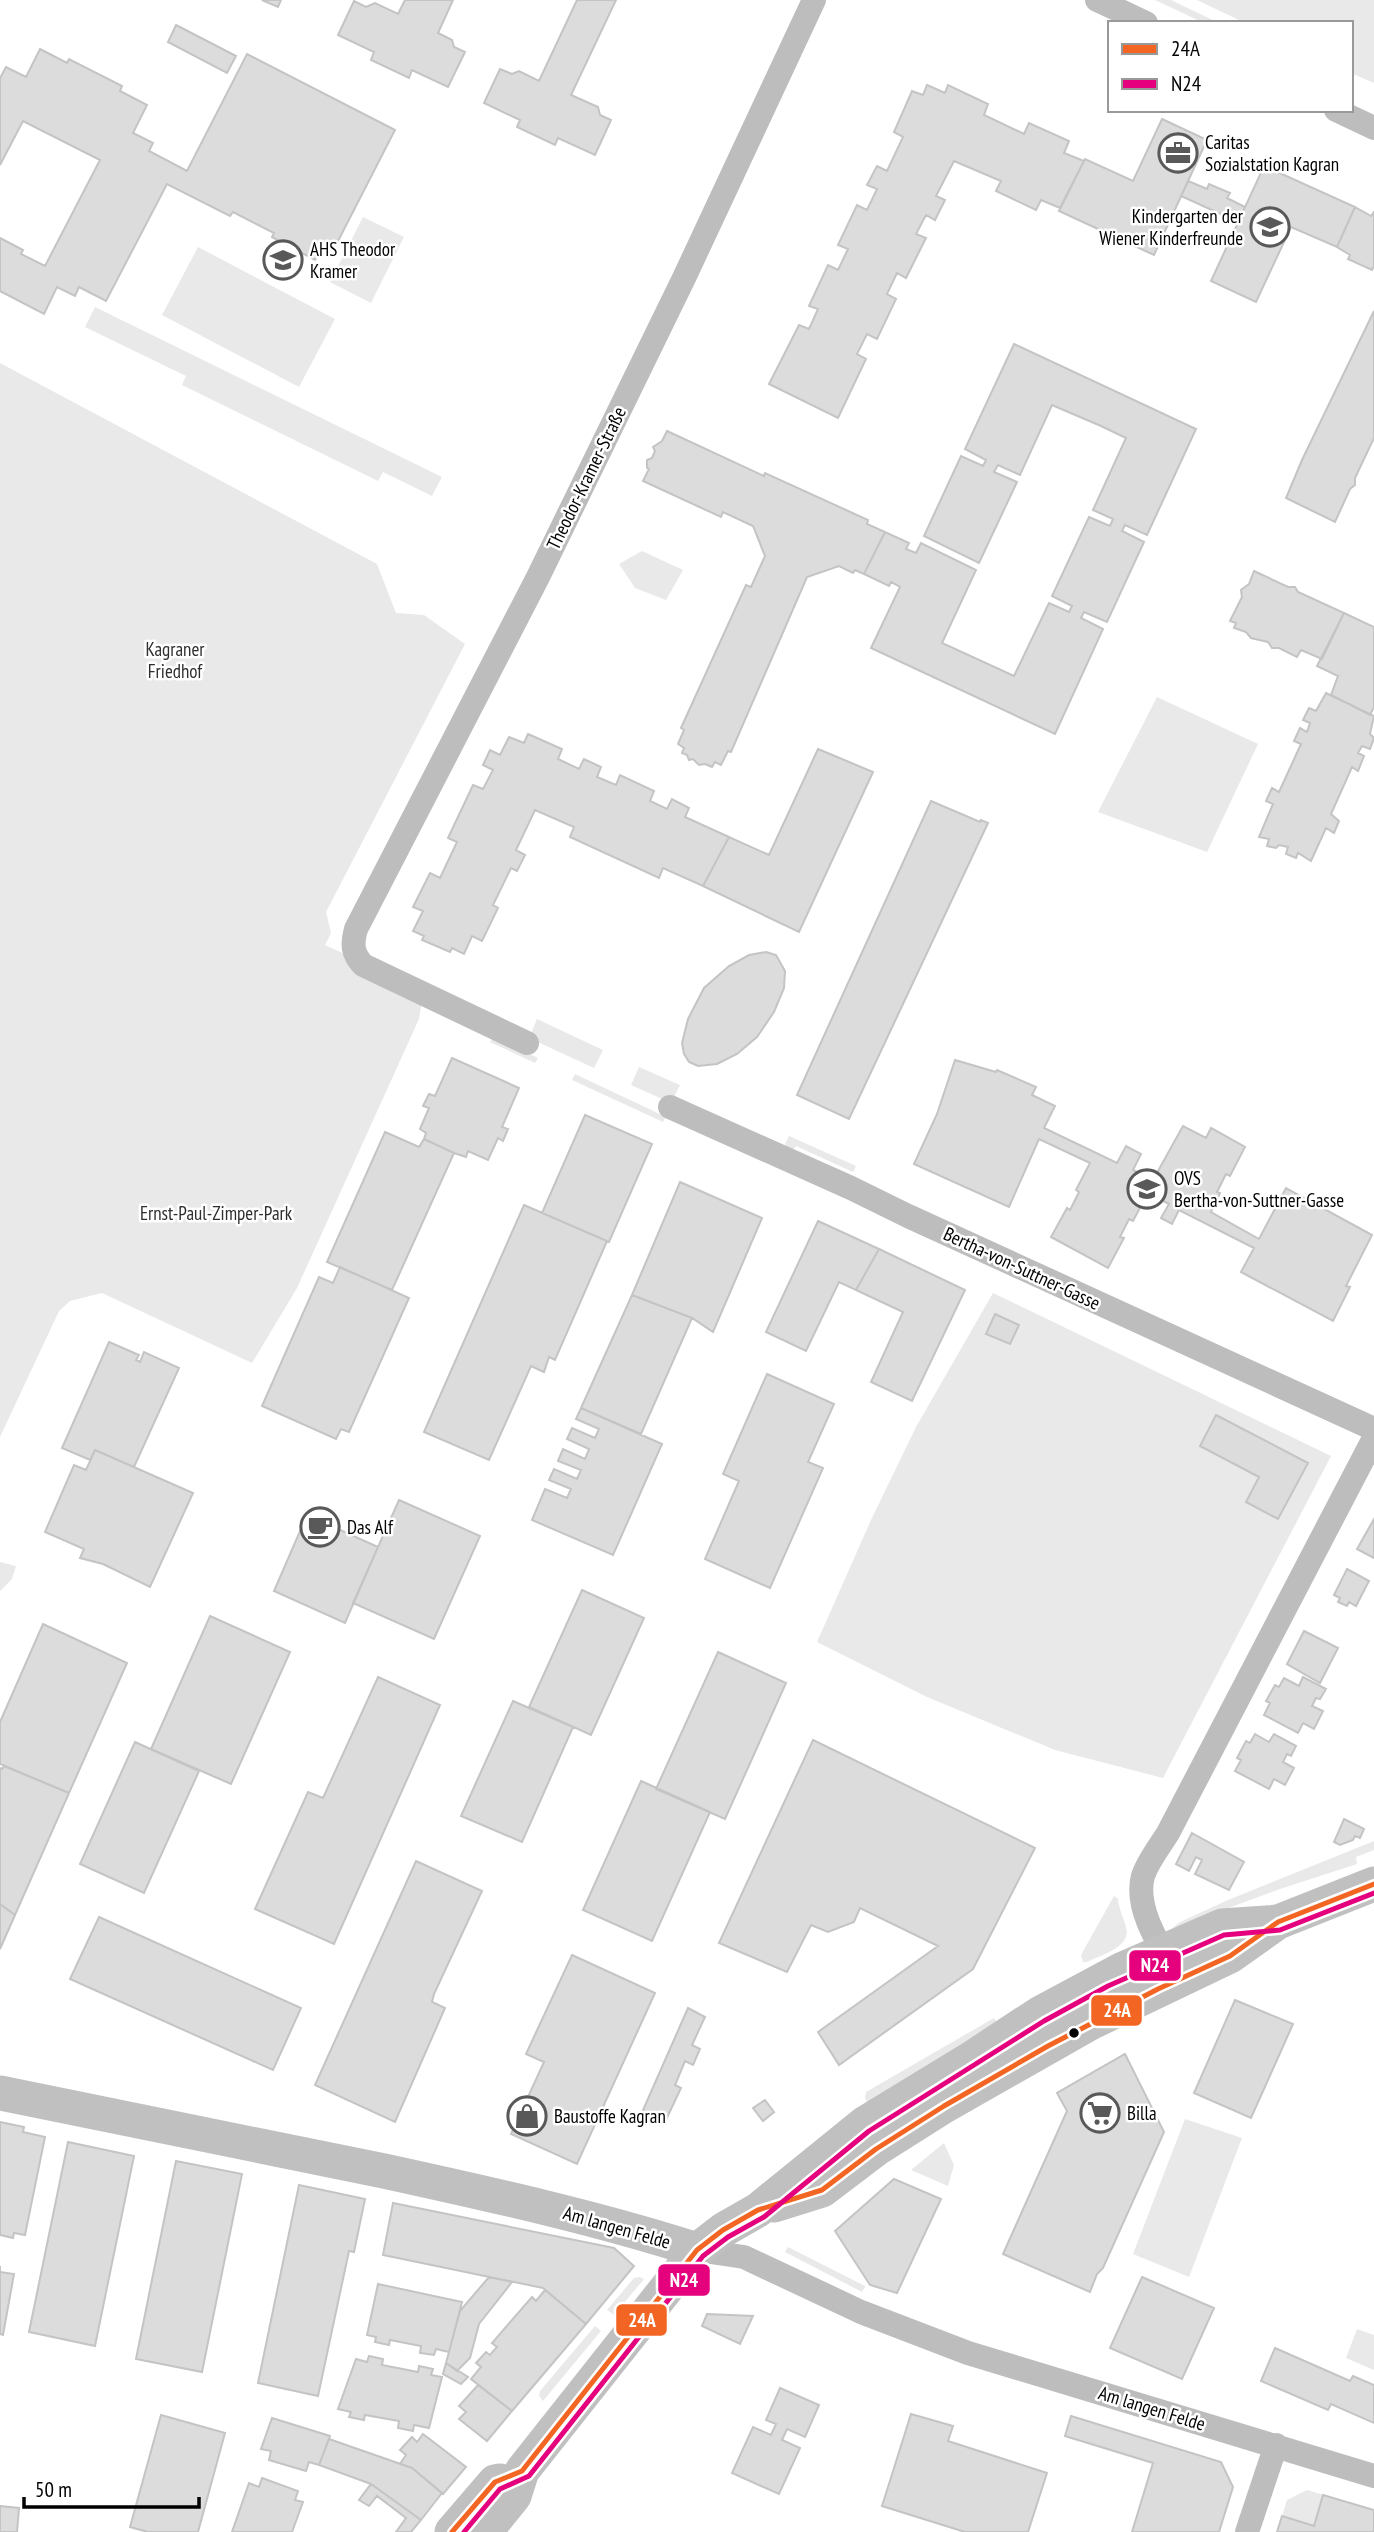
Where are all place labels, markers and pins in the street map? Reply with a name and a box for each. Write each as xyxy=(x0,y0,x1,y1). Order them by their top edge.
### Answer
place label: Caritas Sozialstation Kagran xyxy=(1205,130,1339,176)
office icon: Caritas Sozialstation Kagran xyxy=(1157,132,1199,174)
place label: Kindergarten der Wiener Kinderfreunde xyxy=(1099,204,1244,250)
school or university icon: Kindergarten der Wiener Kinderfreunde xyxy=(1249,206,1291,248)
place label: AHS Theodor Kramer xyxy=(310,237,396,283)
school or university icon: AHS Theodor Kramer xyxy=(262,239,304,281)
place label: OVS Bertha-von-Suttner-Gasse xyxy=(1174,1166,1344,1212)
school or university icon: OVS Bertha-von-Suttner-Gasse xyxy=(1126,1168,1168,1210)
cafe icon: Das Alf xyxy=(299,1506,341,1548)
place label: Das Alf xyxy=(347,1515,394,1539)
unlabelled marker xyxy=(1067,2026,1081,2040)
supermarket icon: Billa xyxy=(1079,2092,1121,2134)
shop icon: Baustoffe Kagran xyxy=(506,2095,548,2137)
place label: Billa xyxy=(1127,2101,1157,2125)
place label: Baustoffe Kagran xyxy=(554,2104,666,2128)

